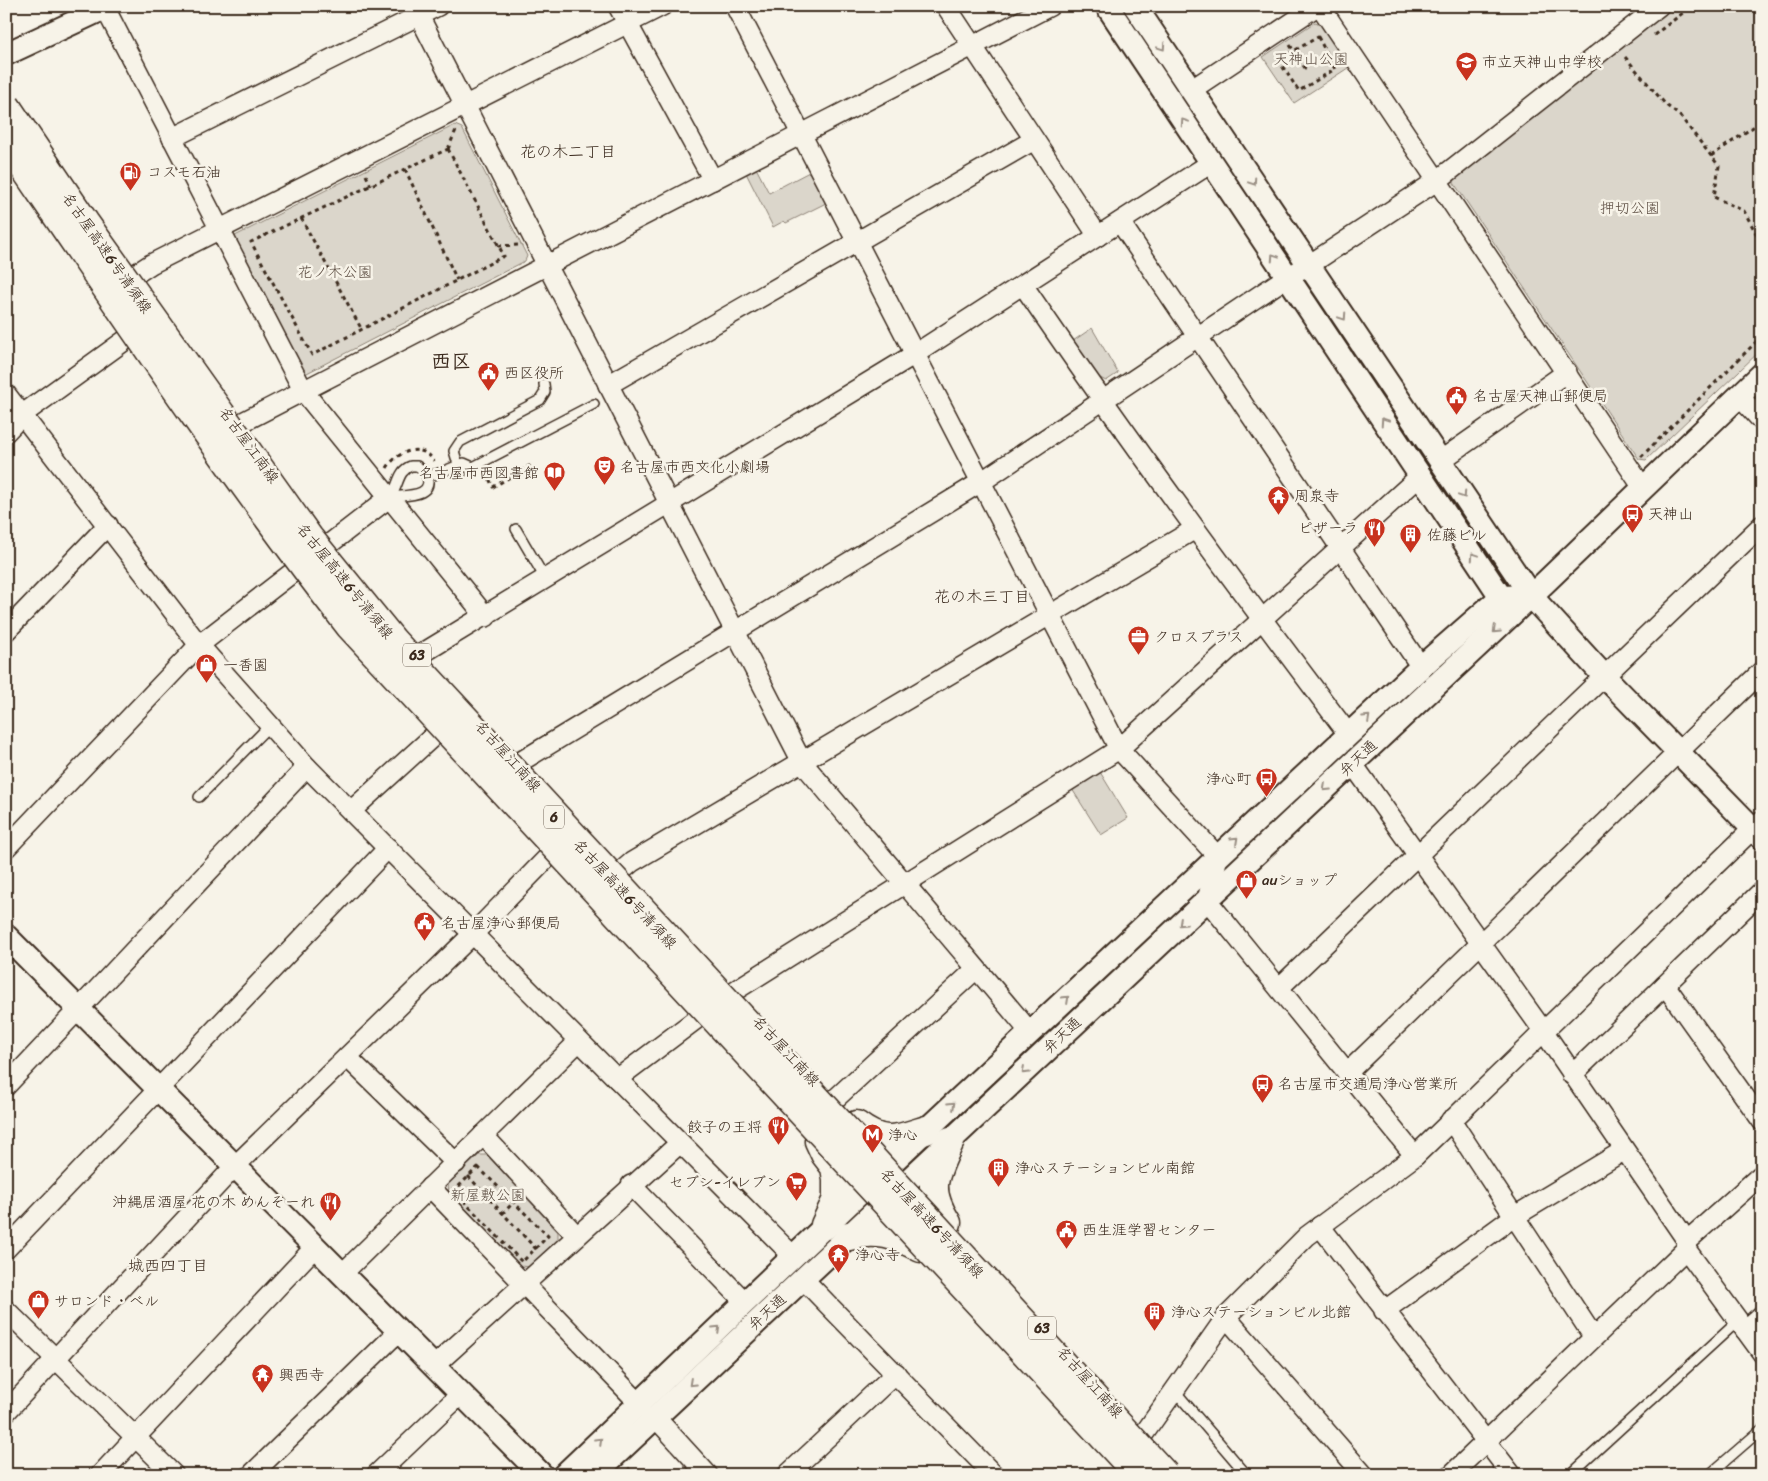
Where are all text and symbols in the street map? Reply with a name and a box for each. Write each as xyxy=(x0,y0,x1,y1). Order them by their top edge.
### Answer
one-way arrow xyxy=(1156,41,1166,50)
park label: 天神山公園 xyxy=(1273,46,1349,72)
place label: 市立天神山中学校 xyxy=(1482,49,1602,75)
school or university icon: 市立天神山中学校 xyxy=(1454,50,1478,81)
one-way arrow xyxy=(1181,118,1190,127)
district label: 花の木二丁目 xyxy=(520,137,616,166)
place label: コスモ石油 xyxy=(147,159,221,185)
fuel station icon: コスモ石油 xyxy=(119,160,143,191)
one-way arrow xyxy=(1247,176,1256,185)
street label: 名古屋高速6号清須線 xyxy=(55,187,159,319)
park label: 押切公園 xyxy=(1600,195,1660,221)
one-way arrow xyxy=(1271,253,1280,263)
park label: 花ノ木公園 xyxy=(297,259,373,285)
one-way arrow xyxy=(1337,311,1347,320)
district label: 西区 xyxy=(431,344,471,379)
place label: 西区役所 xyxy=(504,360,564,386)
public building icon: 西区役所 xyxy=(476,361,500,392)
place label: 名古屋天神山郵便局 xyxy=(1473,383,1608,409)
public building icon: 名古屋天神山郵便局 xyxy=(1445,384,1469,415)
street label: 名古屋江南線 xyxy=(212,401,286,489)
one-way arrow xyxy=(1381,418,1390,427)
place label: 名古屋市西文化小劇場 xyxy=(620,454,770,480)
theatre icon: 名古屋市西文化小劇場 xyxy=(592,455,616,486)
place label: 名古屋市西図書館 xyxy=(419,460,539,486)
library icon: 名古屋市西図書館 xyxy=(543,461,567,492)
place label: 周泉寺 xyxy=(1294,483,1339,509)
temple icon: 周泉寺 xyxy=(1266,484,1290,515)
one-way arrow xyxy=(1457,490,1466,499)
place label: 天神山 xyxy=(1648,501,1693,527)
bus stop icon: 天神山 xyxy=(1620,502,1644,533)
place label: ピザーラ xyxy=(1298,515,1358,541)
restaurant icon: ピザーラ xyxy=(1362,516,1386,547)
street label: 名古屋高速6号清須線 xyxy=(290,517,400,645)
place label: 佐藤ビル xyxy=(1427,522,1487,548)
building icon: 佐藤ビル xyxy=(1399,523,1423,554)
one-way arrow xyxy=(1471,553,1480,562)
district label: 花の木三丁目 xyxy=(934,582,1030,611)
place label: クロスプラス xyxy=(1154,624,1243,650)
one-way arrow xyxy=(1492,624,1501,633)
office icon: クロスプラス xyxy=(1126,625,1150,656)
road number: 63 xyxy=(403,644,431,666)
place label: 一香園 xyxy=(223,652,268,678)
shop icon: 一香園 xyxy=(195,653,219,684)
street label: 名古屋江南線 xyxy=(468,714,548,798)
one-way arrow xyxy=(1361,715,1370,724)
street label: 弁天通 xyxy=(1333,733,1383,783)
place label: 浄心町 xyxy=(1206,766,1252,792)
bus stop icon: 浄心町 xyxy=(1255,767,1279,798)
one-way arrow xyxy=(1322,782,1331,791)
road number: 6 xyxy=(544,806,564,829)
street label: 名古屋高速6号清須線 xyxy=(567,833,683,955)
one-way arrow xyxy=(1230,837,1239,846)
place label: auショップ xyxy=(1262,867,1337,893)
shop icon: auショップ xyxy=(1234,868,1258,899)
place label: 名古屋浄心郵便局 xyxy=(441,910,561,936)
public building icon: 名古屋浄心郵便局 xyxy=(413,911,437,942)
one-way arrow xyxy=(1178,917,1187,926)
one-way arrow xyxy=(1060,996,1069,1005)
street label: 名古屋江南線 xyxy=(746,1009,826,1093)
street label: 弁天通 xyxy=(1037,1010,1087,1060)
one-way arrow xyxy=(1022,1065,1031,1074)
place label: 名古屋市交通局浄心営業所 xyxy=(1278,1071,1458,1097)
bus stop icon: 名古屋市交通局浄心営業所 xyxy=(1250,1072,1274,1103)
one-way arrow xyxy=(946,1102,955,1111)
place label: 餃子の王将 xyxy=(687,1114,762,1140)
restaurant icon: 餃子の王将 xyxy=(766,1115,790,1146)
place label: 浄心 xyxy=(888,1122,918,1148)
metro station icon: 浄心 xyxy=(860,1123,884,1154)
place label: 浄心ステーションビル南館 xyxy=(1015,1155,1195,1181)
building icon: 浄心ステーションビル南館 xyxy=(987,1156,1011,1187)
street label: 名古屋高速6号清須線 xyxy=(874,1162,990,1284)
place label: セブン-イレブン xyxy=(669,1169,781,1195)
supermarket icon: セブン-イレブン xyxy=(785,1170,809,1201)
park label: 新屋敷公園 xyxy=(450,1182,526,1208)
place label: 沖縄居酒屋 花の木 めんそーれ xyxy=(112,1189,315,1215)
restaurant icon: 沖縄居酒屋 花の木 めんそーれ xyxy=(319,1190,343,1221)
place label: 西生涯学習センター xyxy=(1082,1217,1216,1243)
public building icon: 西生涯学習センター xyxy=(1054,1218,1078,1249)
place label: 浄心寺 xyxy=(855,1242,900,1268)
temple icon: 浄心寺 xyxy=(827,1243,851,1274)
district label: 城西四丁目 xyxy=(128,1251,208,1280)
street label: 弁天通 xyxy=(742,1287,792,1337)
place label: サロンド・ベル xyxy=(54,1288,159,1314)
shop icon: サロンド・ベル xyxy=(26,1289,50,1320)
place label: 浄心ステーションビル北館 xyxy=(1171,1299,1351,1325)
building icon: 浄心ステーションビル北館 xyxy=(1143,1300,1167,1331)
road number: 63 xyxy=(1028,1316,1056,1340)
one-way arrow xyxy=(711,1326,720,1335)
street label: 名古屋江南線 xyxy=(1050,1340,1130,1424)
place label: 興西寺 xyxy=(279,1362,324,1388)
temple icon: 興西寺 xyxy=(251,1363,275,1394)
one-way arrow xyxy=(688,1377,697,1386)
one-way arrow xyxy=(594,1438,603,1447)

